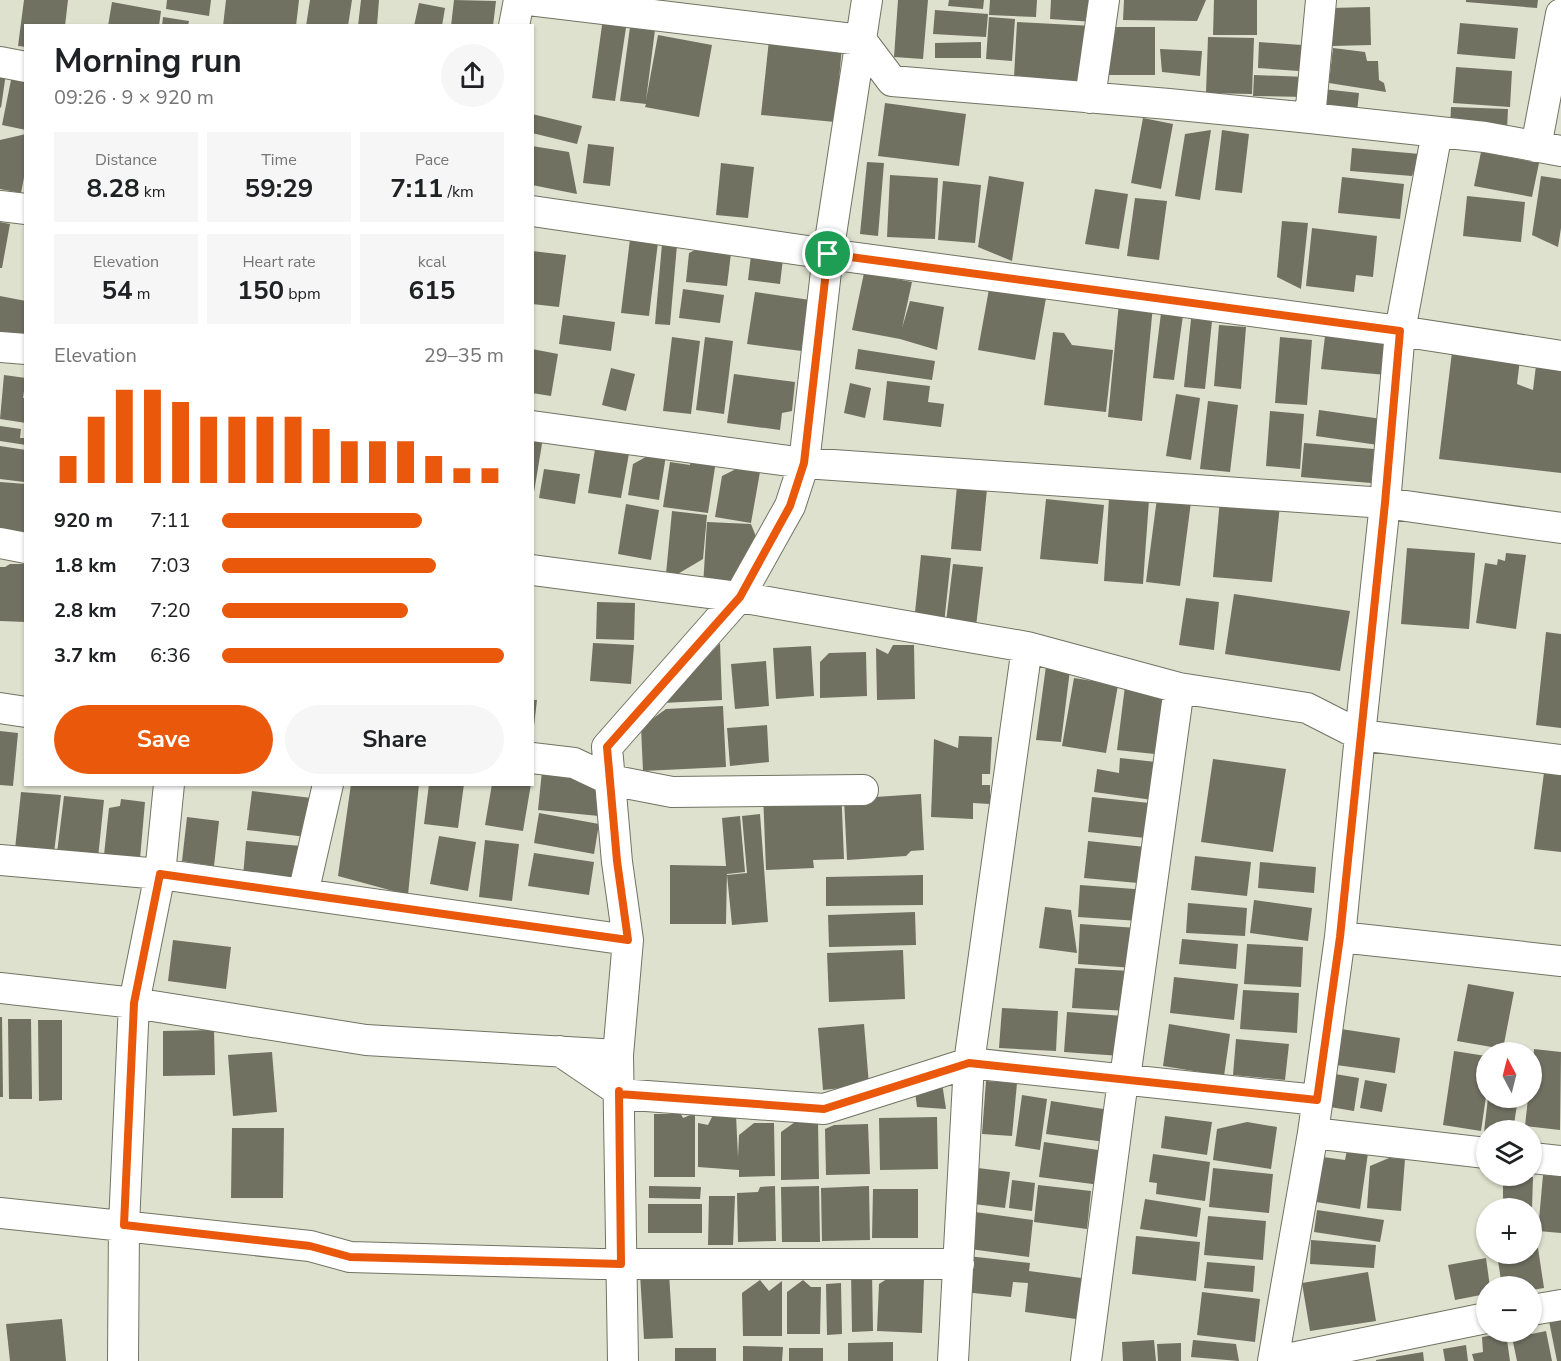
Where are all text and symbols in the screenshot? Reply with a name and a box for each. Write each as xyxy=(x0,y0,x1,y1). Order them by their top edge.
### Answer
text: Morning run xyxy=(54,39,242,84)
button: share xyxy=(441,44,504,107)
text: 09:26 · 9 × 920 m xyxy=(54,84,214,111)
text: Distance xyxy=(95,149,157,171)
text: Time xyxy=(261,149,297,171)
text: Pace xyxy=(415,149,449,171)
text: 8.28 xyxy=(86,171,140,206)
text: 59:29 xyxy=(245,171,313,206)
text: 7:11 xyxy=(390,171,443,206)
text: km xyxy=(140,181,166,203)
text: /km xyxy=(443,181,474,203)
pin xyxy=(802,228,853,279)
icon: arrive xyxy=(811,237,844,270)
text: Elevation xyxy=(93,251,159,273)
text: Heart rate xyxy=(242,251,316,273)
text: kcal xyxy=(418,251,446,273)
text: 54 xyxy=(101,273,133,308)
text: 150 xyxy=(237,273,284,308)
text: 615 xyxy=(409,273,455,308)
text: m xyxy=(133,283,151,305)
text: bpm xyxy=(284,283,321,305)
text: Elevation xyxy=(54,342,137,369)
text: 29–35 m xyxy=(424,342,504,369)
text: 920 m xyxy=(54,507,113,534)
text: 7:11 xyxy=(150,507,191,534)
text: 1.8 km xyxy=(54,552,117,579)
text: 7:03 xyxy=(150,552,191,579)
text: 2.8 km xyxy=(54,597,117,624)
text: 7:20 xyxy=(150,597,191,624)
text: 3.7 km xyxy=(54,642,117,669)
text: 6:36 xyxy=(150,642,191,669)
button: Save xyxy=(54,705,273,774)
button: Share xyxy=(285,705,504,774)
north arrow xyxy=(1476,1042,1542,1108)
map controls xyxy=(1476,1042,1542,1342)
button: layers xyxy=(1476,1120,1542,1186)
button: + xyxy=(1476,1198,1542,1264)
button: − xyxy=(1476,1276,1542,1342)

